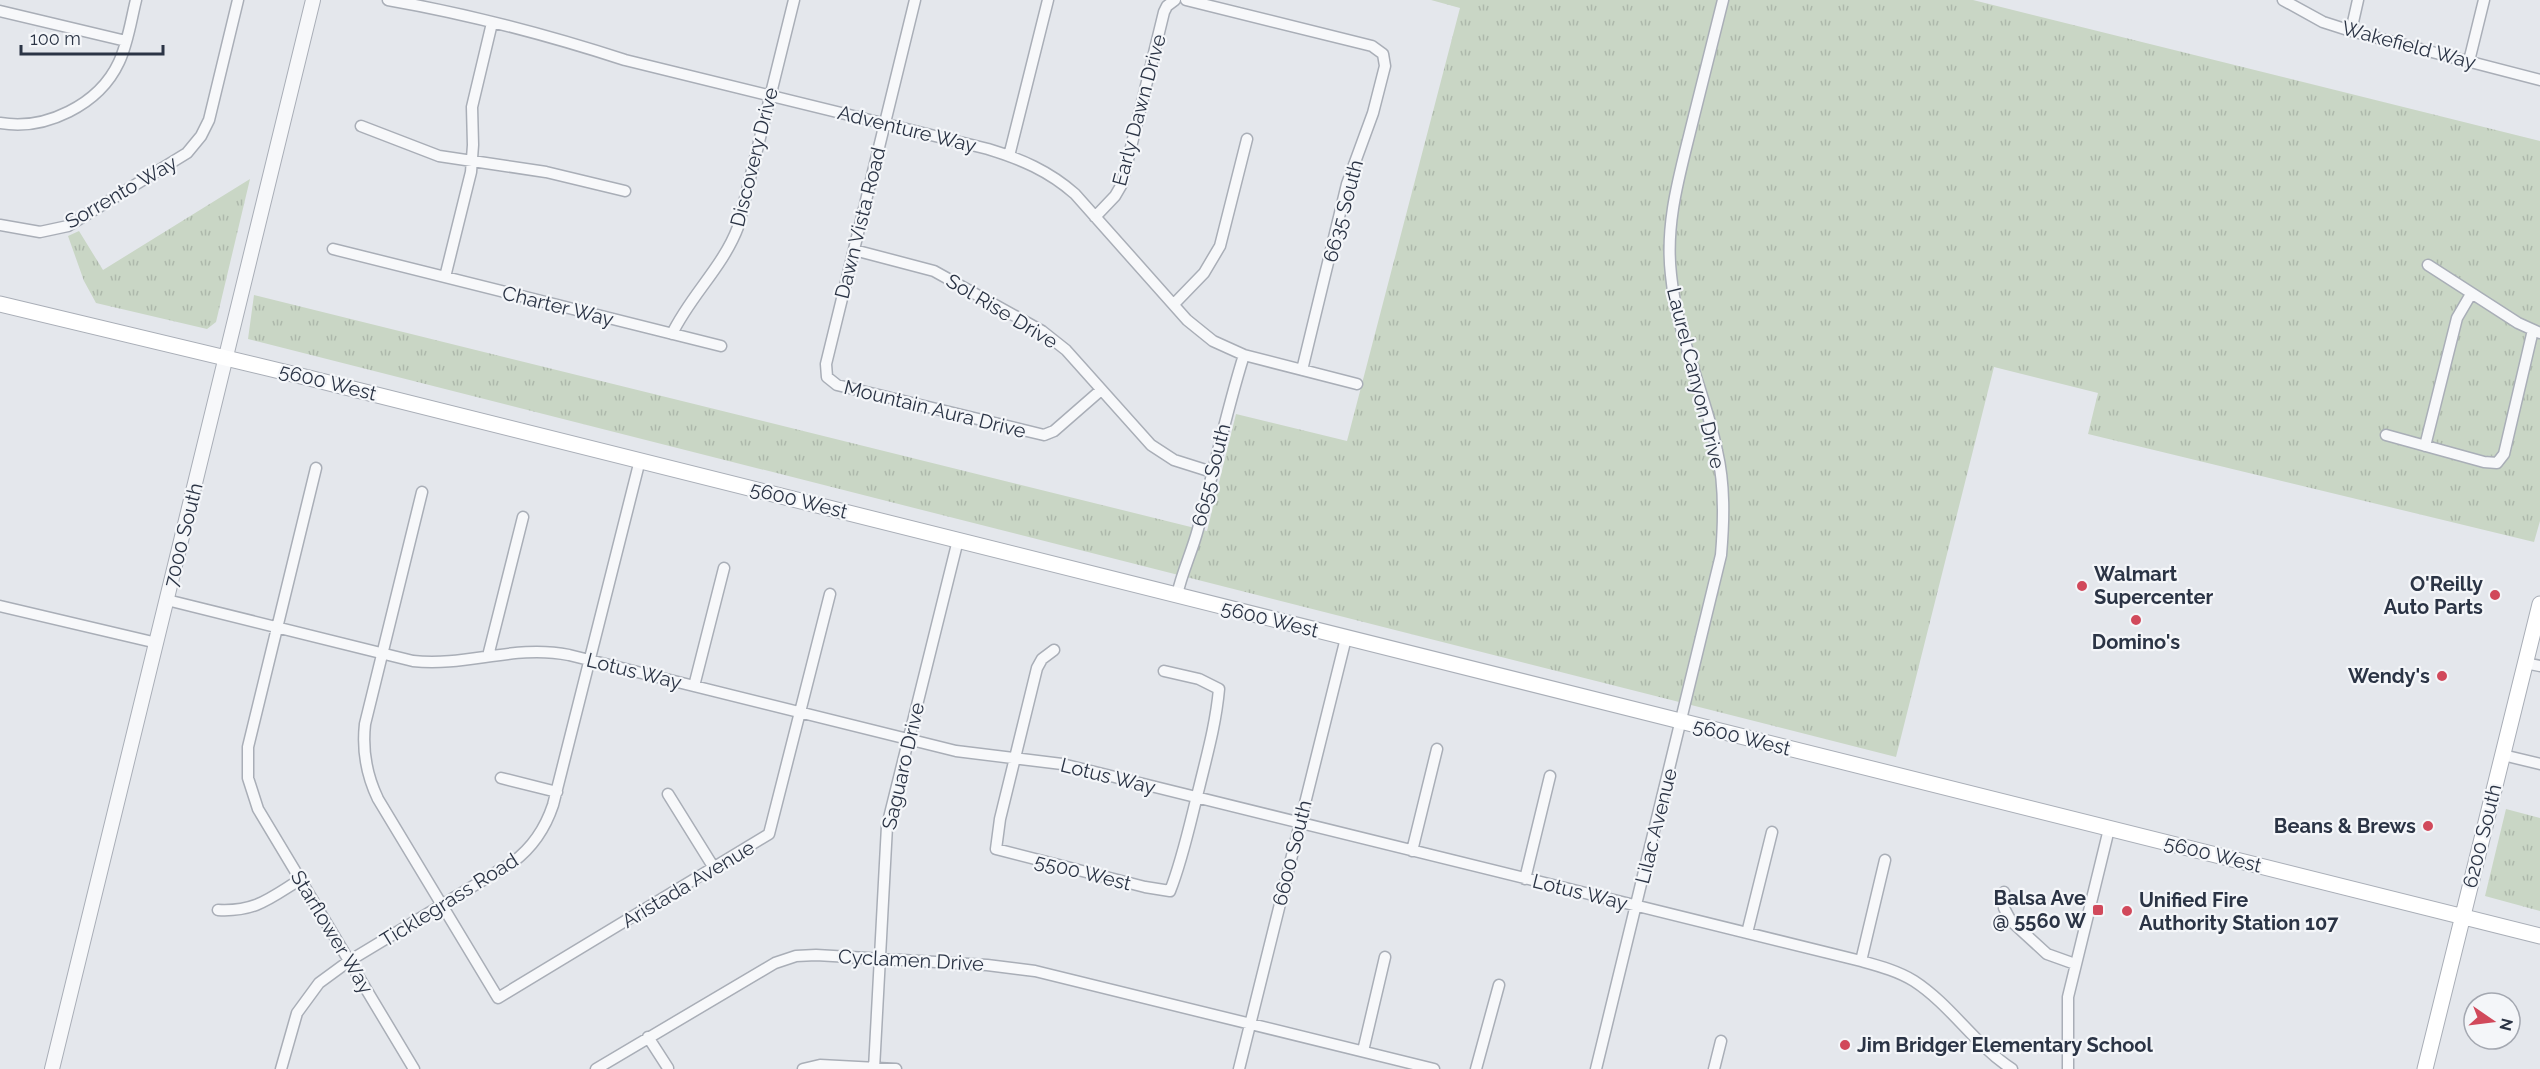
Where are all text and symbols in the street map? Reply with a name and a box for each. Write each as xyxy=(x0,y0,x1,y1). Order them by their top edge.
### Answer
street label: Wakefield Way xyxy=(2339,16,2479,74)
scale bar xyxy=(21,18,164,56)
text: 100 m xyxy=(30,28,81,49)
street label: Early Dawn Drive xyxy=(1107,31,1171,189)
street label: Discovery Drive xyxy=(725,85,783,229)
street label: Adventure Way xyxy=(835,100,979,158)
street label: Dawn Vista Road xyxy=(830,145,890,301)
street label: Sorrento Way xyxy=(61,150,181,234)
street label: 6635 South xyxy=(1318,157,1368,265)
street label: Sol Rise Drive xyxy=(942,268,1062,354)
street label: Charter Way xyxy=(500,281,616,331)
street label: Laurel Canyon Drive xyxy=(1662,285,1730,471)
street label: 5600 West xyxy=(277,358,379,406)
street label: Mountain Aura Drive xyxy=(842,375,1029,443)
street label: 6655 South xyxy=(1187,421,1235,529)
street label: 5600 West xyxy=(748,476,850,524)
street label: 7000 South xyxy=(158,480,208,590)
place label: Walmart Supercenter xyxy=(2094,562,2214,609)
place label: O'Reilly Auto Parts xyxy=(2384,572,2483,619)
marker: Walmart Supercenter xyxy=(2075,579,2089,593)
marker: O'Reilly Auto Parts xyxy=(2488,588,2502,602)
street label: 5600 West xyxy=(1219,595,1321,643)
marker: Domino's xyxy=(2129,613,2143,627)
place label: Domino's xyxy=(2092,630,2180,654)
street label: Lotus Way xyxy=(584,648,684,694)
place label: Wendy's xyxy=(2348,664,2430,688)
marker: Wendy's xyxy=(2435,669,2449,683)
street label: Saguaro Drive xyxy=(877,700,929,832)
street label: 5600 West xyxy=(1691,713,1793,761)
street label: Lotus Way xyxy=(1058,753,1158,799)
street label: Lilac Avenue xyxy=(1630,766,1682,886)
street label: 6200 South xyxy=(2457,782,2507,890)
street label: 6600 South xyxy=(1267,798,1317,908)
place label: Beans & Brews xyxy=(2274,814,2416,838)
marker: Beans & Brews xyxy=(2421,819,2435,833)
street label: 5600 West xyxy=(2162,830,2264,878)
street label: Aristada Avenue xyxy=(617,835,759,933)
street label: Ticklegrass Road xyxy=(376,848,522,952)
street label: 5500 West xyxy=(1032,848,1134,896)
street label: Starflower Way xyxy=(286,866,378,998)
street label: Lotus Way xyxy=(1530,869,1630,915)
place label: Balsa Ave @ 5560 W xyxy=(1993,886,2087,933)
place label: Unified Fire Authority Station 107 xyxy=(2139,888,2339,935)
marker: Balsa Ave @ 5560 W xyxy=(2091,903,2105,917)
marker: Unified Fire Authority Station 107 xyxy=(2120,904,2134,918)
street label: Cyclamen Drive xyxy=(837,944,985,976)
north arrow xyxy=(2462,991,2522,1051)
text: N xyxy=(2495,1016,2517,1033)
place label: Jim Bridger Elementary School xyxy=(1857,1033,2153,1057)
marker: Jim Bridger Elementary School xyxy=(1838,1038,1852,1052)

